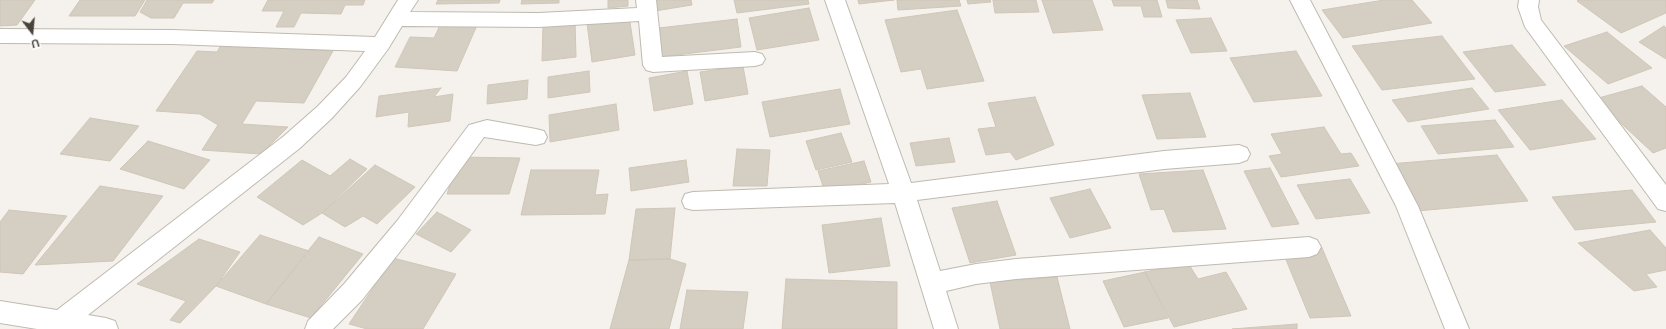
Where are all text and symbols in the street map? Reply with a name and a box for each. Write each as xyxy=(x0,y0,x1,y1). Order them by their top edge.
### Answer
north arrow xyxy=(12,12,52,52)
text: U xyxy=(30,37,41,50)

